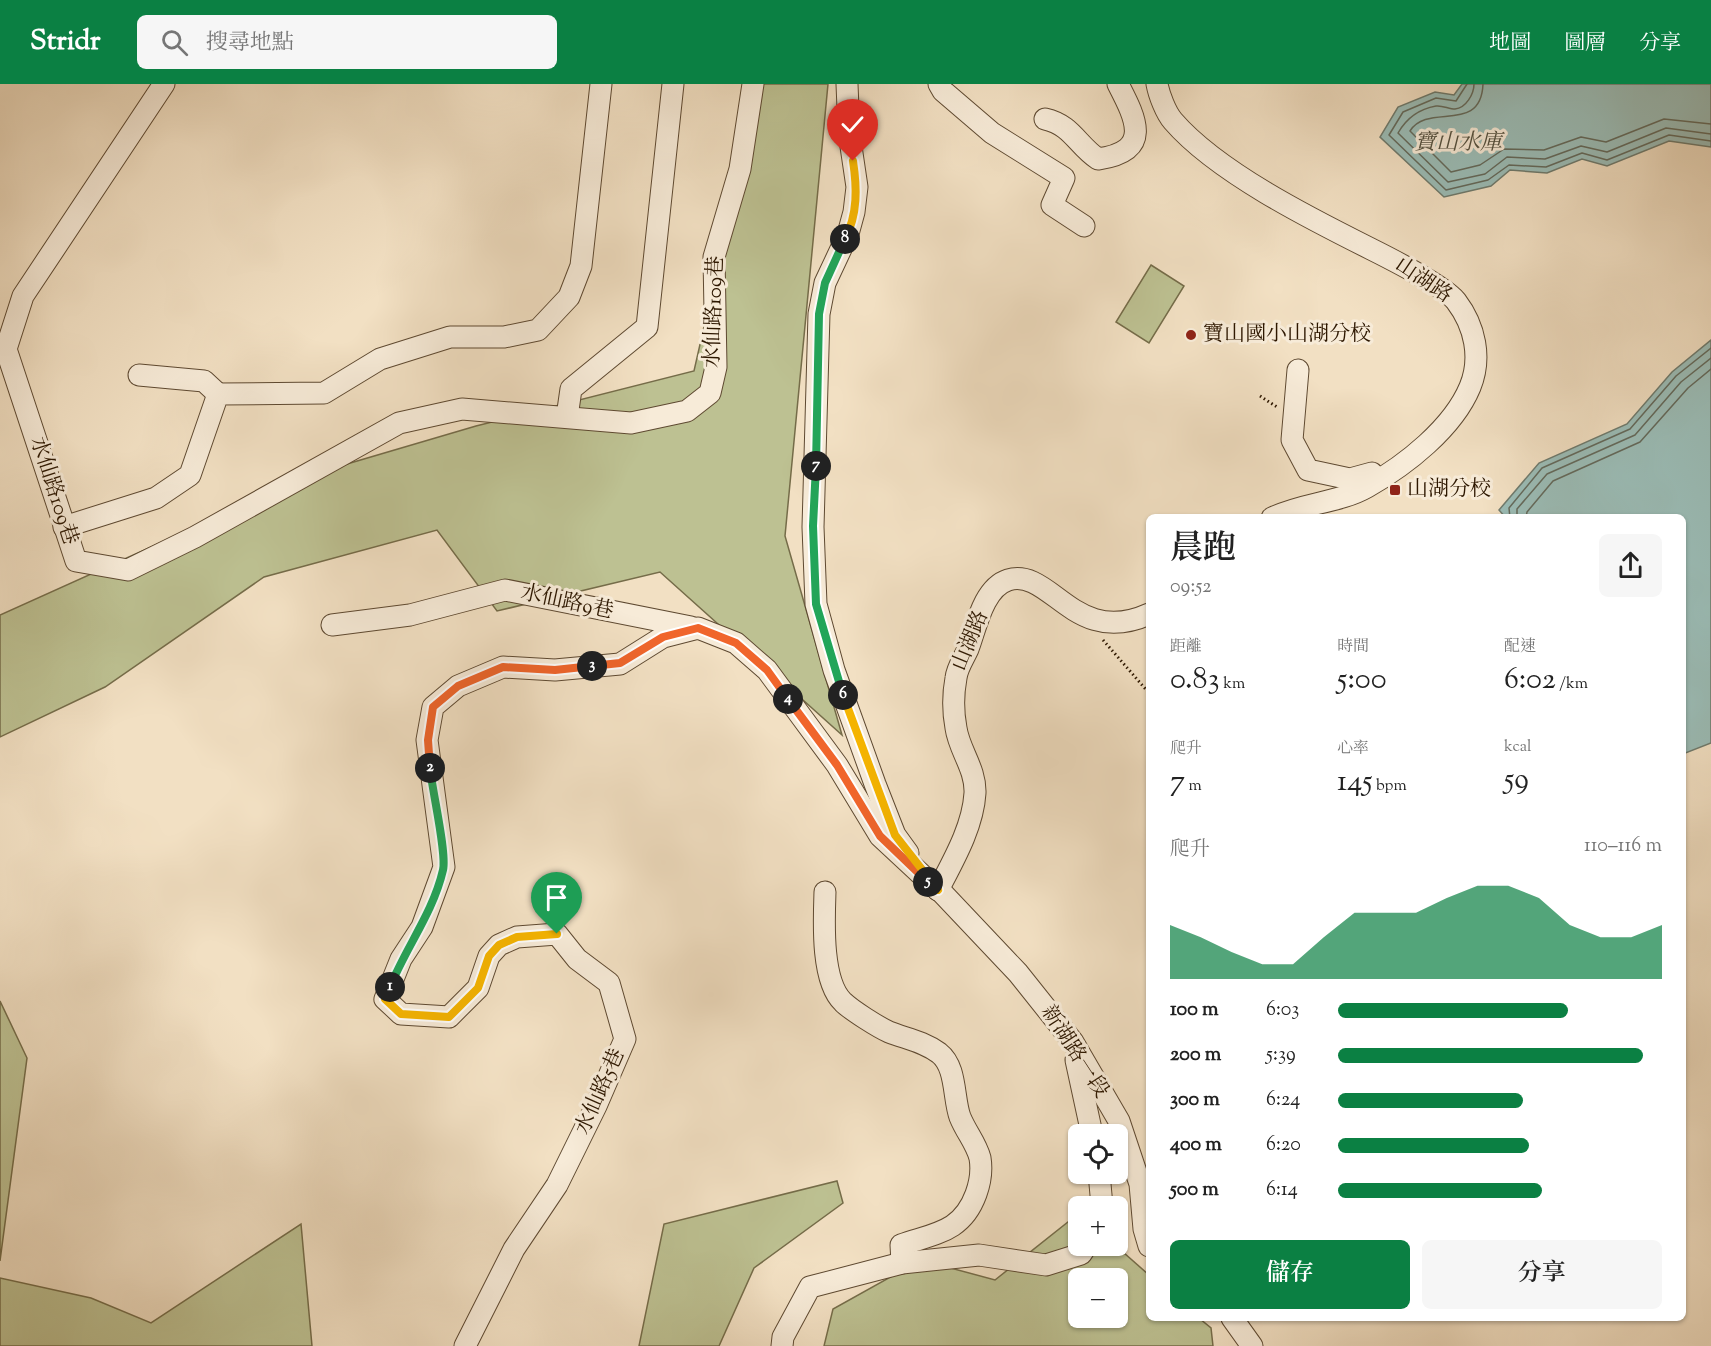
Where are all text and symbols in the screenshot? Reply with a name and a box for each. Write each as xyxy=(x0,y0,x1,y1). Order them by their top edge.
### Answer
search box xyxy=(137,15,557,69)
text: Stridr xyxy=(30,22,101,62)
icon: search xyxy=(158,26,191,59)
text: 搜尋地點 xyxy=(206,28,294,60)
text: 地圖 xyxy=(1489,29,1531,59)
text: 圖層 xyxy=(1564,29,1606,59)
text: 分享 xyxy=(1639,29,1681,59)
pin xyxy=(827,99,878,161)
icon: check xyxy=(836,108,869,141)
water label: 寶山水庫 xyxy=(1414,128,1505,160)
pin: 8 xyxy=(830,224,860,254)
text: 8 xyxy=(841,227,849,250)
street label: 山湖路 xyxy=(1388,251,1458,311)
street label: 水仙路109巷 xyxy=(698,255,732,369)
place label: 寶山國小山湖分校 xyxy=(1203,320,1371,350)
marker: 寶山國小山湖分校 xyxy=(1184,328,1198,342)
street label: 水仙路109巷 xyxy=(21,433,85,549)
pin: 7 xyxy=(801,451,831,481)
text: 7 xyxy=(812,454,820,477)
place label: 山湖分校 xyxy=(1407,475,1491,505)
marker: 山湖分校 xyxy=(1388,483,1402,497)
text: 晨跑 xyxy=(1170,526,1236,574)
button: share xyxy=(1599,534,1662,597)
text: 09:52 xyxy=(1170,573,1212,602)
street label: 水仙路9巷 xyxy=(518,579,616,627)
street label: 山湖路 xyxy=(945,606,997,676)
text: 距離 xyxy=(1170,636,1202,659)
text: 時間 xyxy=(1337,636,1369,659)
text: 配速 xyxy=(1504,636,1536,659)
pin: 3 xyxy=(577,651,607,681)
text: 3 xyxy=(589,654,595,677)
text: 0.83 xyxy=(1170,659,1220,702)
text: 5:00 xyxy=(1337,659,1387,702)
text: 6:02 xyxy=(1504,659,1556,702)
text: km xyxy=(1220,673,1245,696)
text: /km xyxy=(1556,673,1588,696)
pin: 6 xyxy=(828,680,858,710)
text: 6 xyxy=(839,683,847,706)
pin: 4 xyxy=(773,684,803,714)
text: 4 xyxy=(784,687,792,710)
text: kcal xyxy=(1504,736,1532,759)
text: 爬升 xyxy=(1170,738,1202,761)
text: 心率 xyxy=(1337,738,1369,761)
pin: 2 xyxy=(415,753,445,783)
text: 2 xyxy=(426,756,434,779)
text: 59 xyxy=(1504,759,1529,802)
text: 7 xyxy=(1170,761,1185,804)
text: 145 xyxy=(1337,761,1373,804)
text: m xyxy=(1185,775,1202,798)
text: bpm xyxy=(1373,775,1407,798)
text: 110–116 m xyxy=(1584,832,1662,861)
text: 爬升 xyxy=(1170,836,1210,865)
pin: 5 xyxy=(913,867,943,897)
text: 5 xyxy=(925,870,931,893)
pin xyxy=(531,872,582,934)
icon: arrive xyxy=(540,881,573,914)
pin: 1 xyxy=(375,972,405,1002)
text: 1 xyxy=(387,975,393,998)
text: 100 m xyxy=(1170,996,1219,1025)
text: 6:03 xyxy=(1266,996,1299,1025)
street label: 新湖路一段 xyxy=(1033,1000,1115,1104)
text: 200 m xyxy=(1170,1041,1221,1070)
text: 5:39 xyxy=(1266,1041,1296,1070)
street label: 水仙路5巷 xyxy=(569,1044,633,1140)
text: 300 m xyxy=(1170,1086,1220,1115)
text: 6:24 xyxy=(1266,1086,1300,1115)
map controls xyxy=(1068,1124,1128,1328)
button: locate xyxy=(1068,1124,1128,1184)
text: 400 m xyxy=(1170,1131,1222,1160)
text: 6:20 xyxy=(1266,1131,1301,1160)
text: 500 m xyxy=(1170,1176,1219,1205)
text: 6:14 xyxy=(1266,1176,1298,1205)
button: + xyxy=(1068,1196,1128,1256)
button: 儲存 xyxy=(1170,1240,1410,1309)
button: 分享 xyxy=(1422,1240,1662,1309)
button: − xyxy=(1068,1268,1128,1328)

